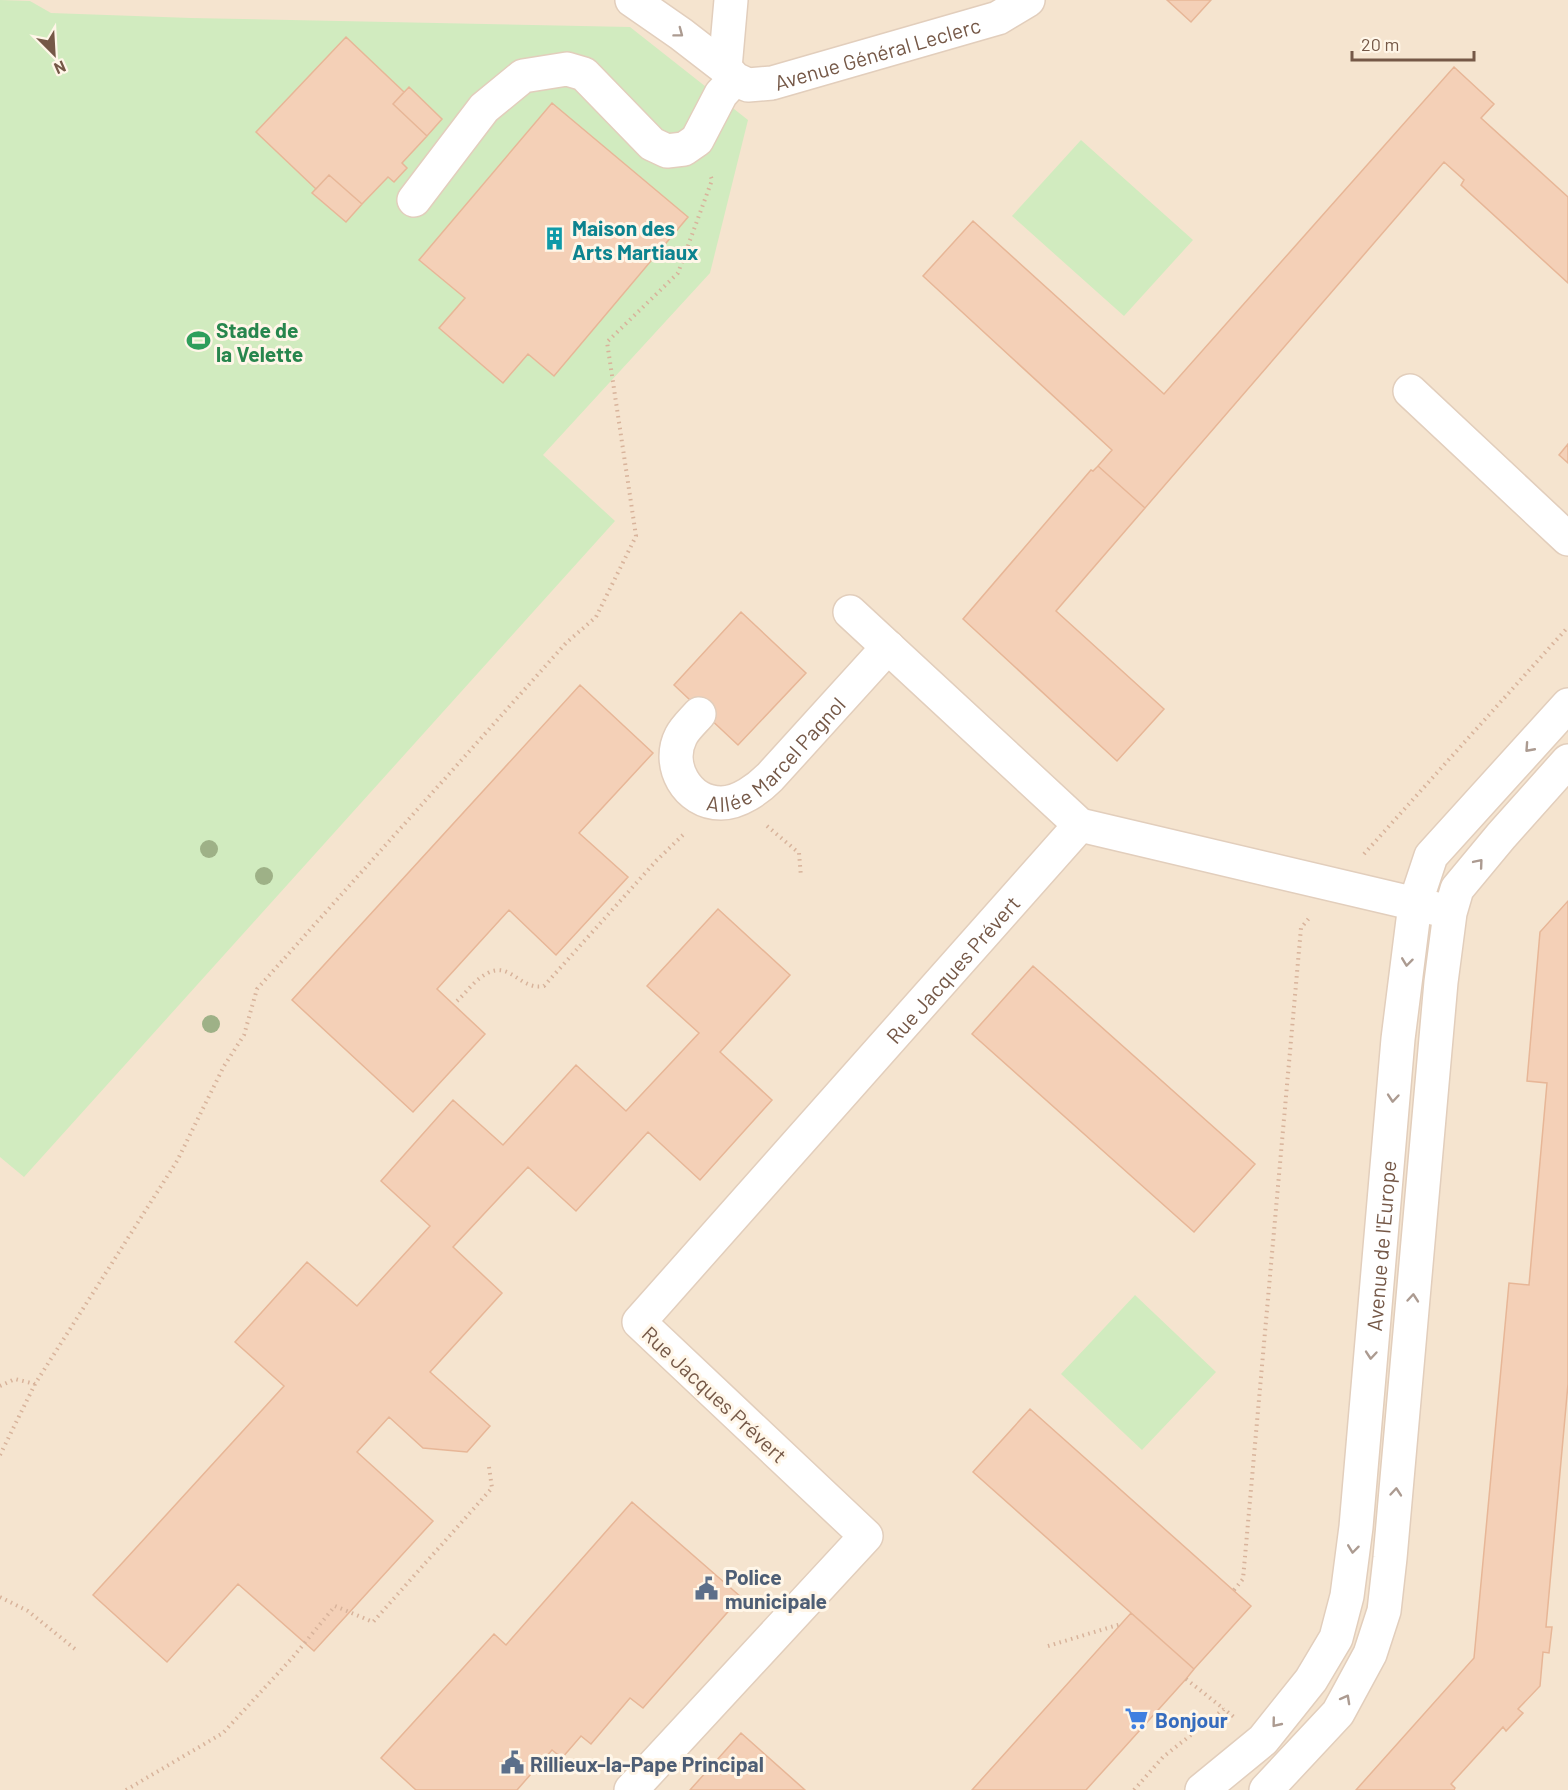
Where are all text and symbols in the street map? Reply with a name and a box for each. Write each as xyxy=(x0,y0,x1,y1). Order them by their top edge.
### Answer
street label: Avenue Général Leclerc xyxy=(771,11,983,94)
north arrow xyxy=(24,24,84,84)
scale bar xyxy=(1352,24,1474,62)
one-way arrow xyxy=(673,26,684,37)
text: 20 m xyxy=(1361,33,1399,55)
text: N xyxy=(52,57,69,79)
place label: Maison des Arts Martiaux xyxy=(572,215,698,264)
building icon: Maison des Arts Martiaux xyxy=(541,226,567,252)
place label: Stade de la Velette xyxy=(216,317,303,366)
sports icon: Stade de la Velette xyxy=(185,328,211,354)
street label: Allée Marcel Pagnol xyxy=(705,691,850,816)
one-way arrow xyxy=(1525,741,1536,752)
one-way arrow xyxy=(1471,859,1482,870)
street label: Rue Jacques Prévert xyxy=(880,890,1024,1048)
one-way arrow xyxy=(1402,957,1414,967)
one-way arrow xyxy=(1387,1093,1400,1102)
street label: Avenue de l'Europe xyxy=(1360,1159,1400,1332)
one-way arrow xyxy=(1407,1293,1420,1302)
street label: Rue Jacques Prévert xyxy=(637,1321,793,1467)
one-way arrow xyxy=(1364,1350,1377,1359)
one-way arrow xyxy=(1389,1487,1402,1496)
one-way arrow xyxy=(1347,1544,1359,1554)
place label: Police municipale xyxy=(725,1564,827,1613)
public building icon: Police municipale xyxy=(694,1575,720,1601)
one-way arrow xyxy=(1339,1695,1350,1705)
supermarket icon: Bonjour xyxy=(1124,1706,1150,1732)
place label: Bonjour xyxy=(1155,1707,1228,1732)
one-way arrow xyxy=(1273,1716,1284,1727)
public building icon: Rillieux-la-Pape Principal xyxy=(499,1750,525,1776)
place label: Rillieux-la-Pape Principal xyxy=(530,1751,764,1776)

